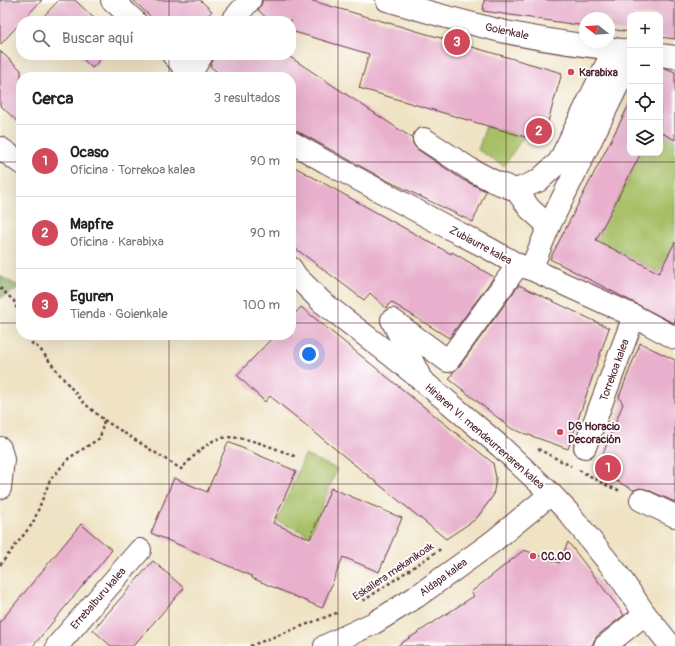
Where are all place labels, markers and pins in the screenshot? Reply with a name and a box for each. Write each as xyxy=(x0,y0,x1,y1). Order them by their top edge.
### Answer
pin: 3 xyxy=(444,27,470,57)
place label: Karabixa xyxy=(579,66,618,79)
marker: Karabixa xyxy=(566,67,576,77)
pin: 2 xyxy=(526,116,552,146)
place label: DG Horacio Decoración xyxy=(568,420,621,446)
marker: DG Horacio Decoración xyxy=(555,427,565,437)
pin: 1 xyxy=(595,453,621,483)
place label: CC.OO xyxy=(541,550,571,563)
marker: CC.OO xyxy=(528,551,538,561)

